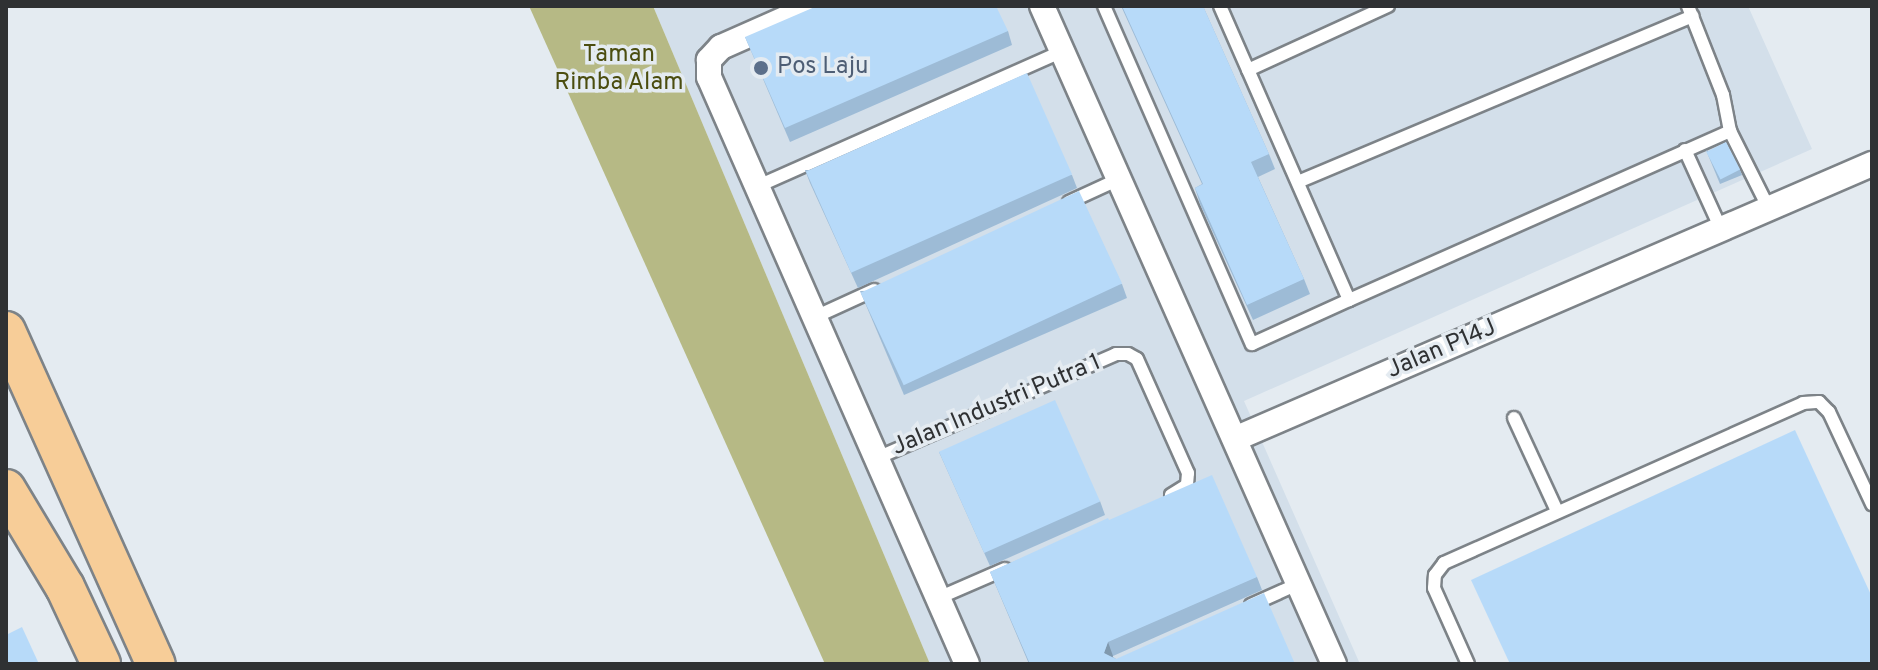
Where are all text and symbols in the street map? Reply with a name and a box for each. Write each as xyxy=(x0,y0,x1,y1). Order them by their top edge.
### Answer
park label: Taman Rimba Alam xyxy=(554,42,684,98)
place label: Pos Laju xyxy=(777,54,869,82)
marker: Pos Laju xyxy=(752,59,770,77)
street label: Jalan P14J xyxy=(1383,314,1501,386)
street label: Jalan Industri Putra 1 xyxy=(888,349,1106,463)

